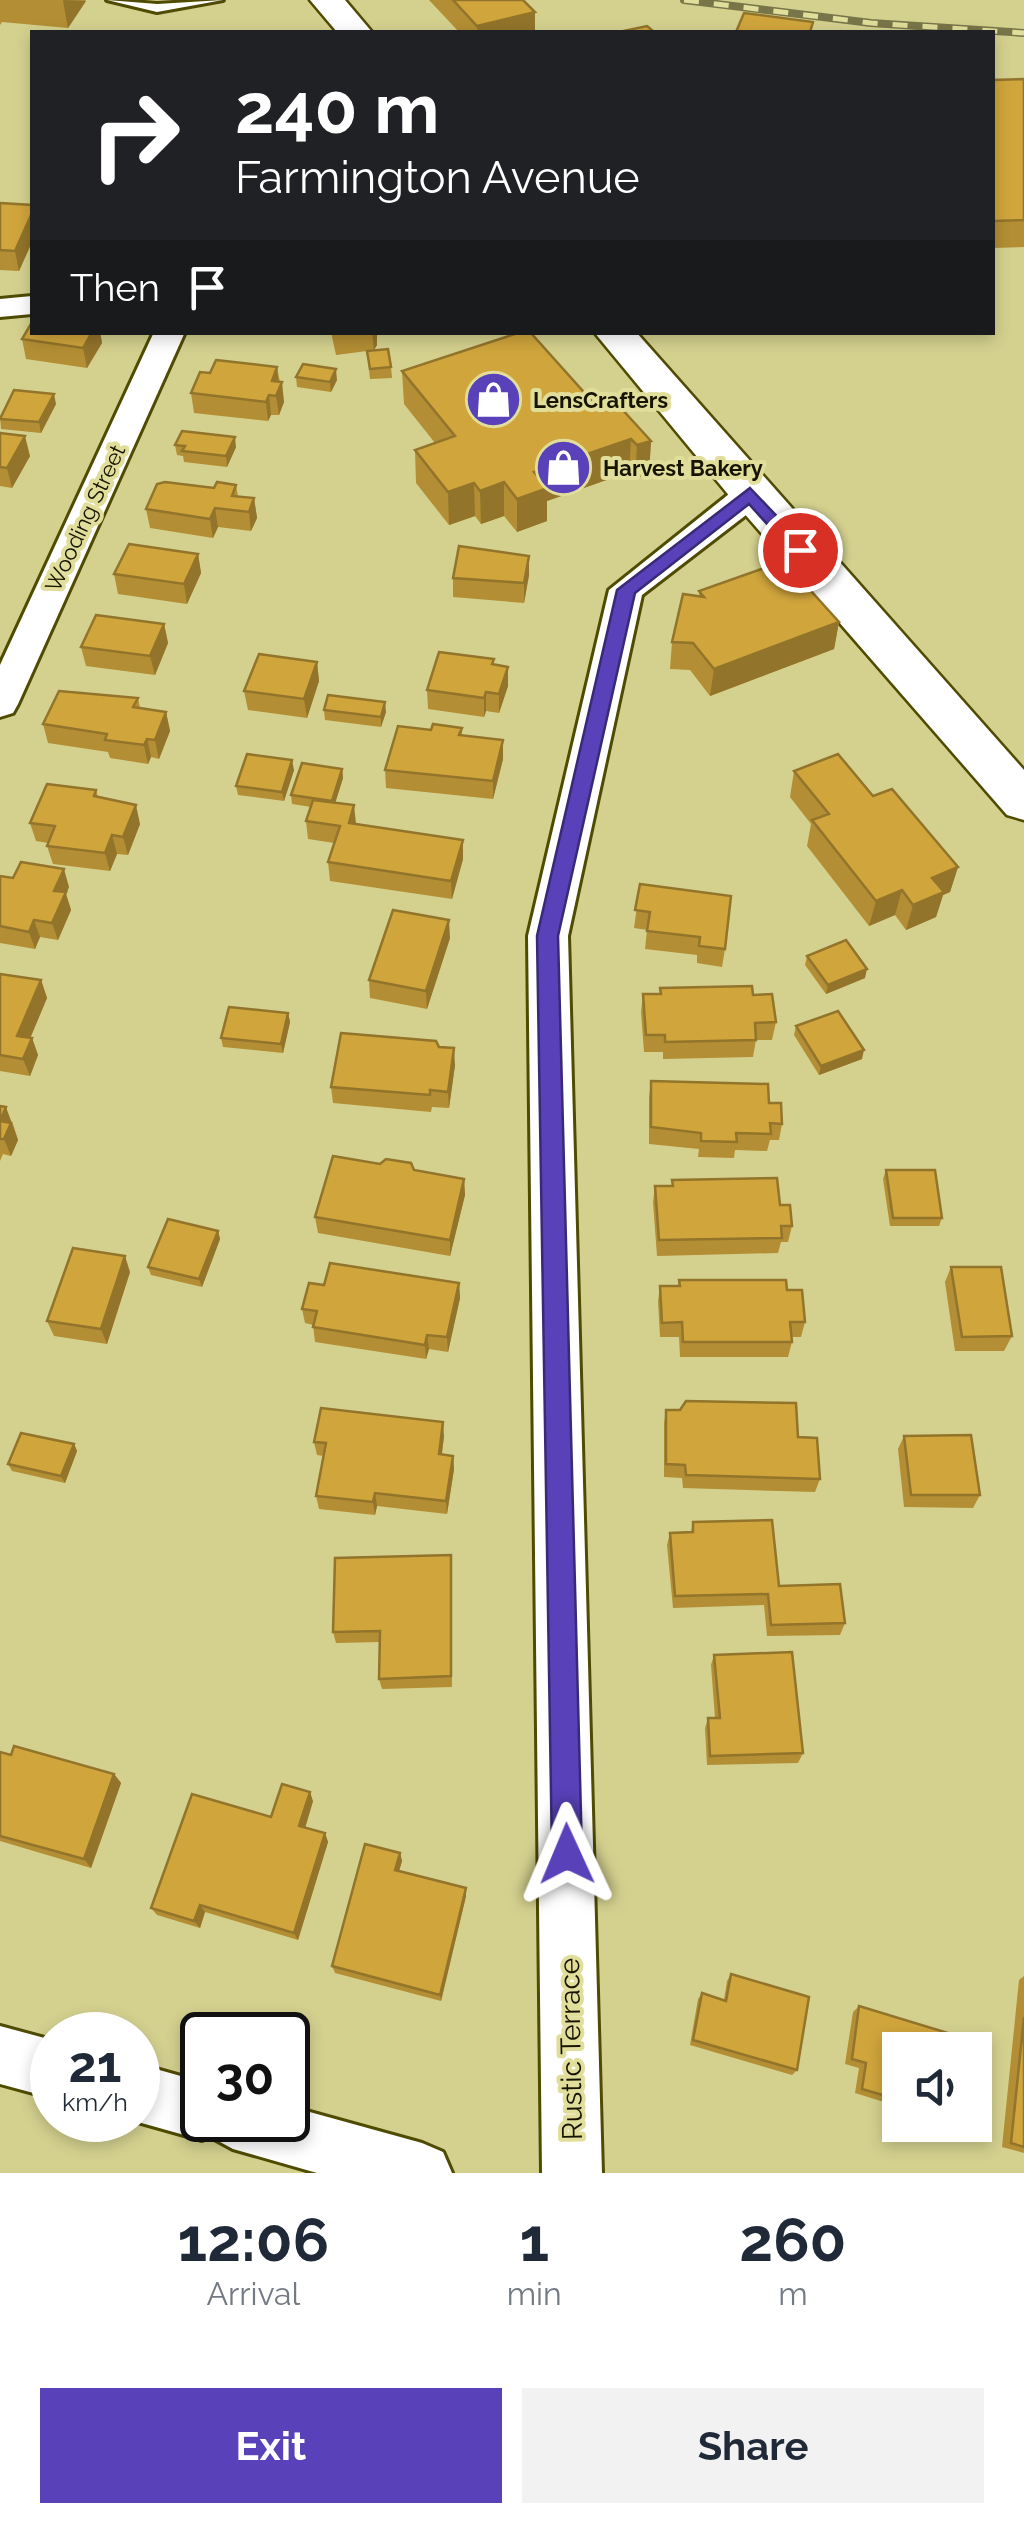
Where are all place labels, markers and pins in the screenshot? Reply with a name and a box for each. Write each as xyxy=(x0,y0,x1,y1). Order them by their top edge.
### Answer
shop icon: LensCrafters xyxy=(464,370,524,430)
place label: LensCrafters xyxy=(533,387,668,413)
shop icon: Harvest Bakery xyxy=(534,438,594,498)
place label: Harvest Bakery xyxy=(603,455,763,481)
pin xyxy=(758,508,843,593)

